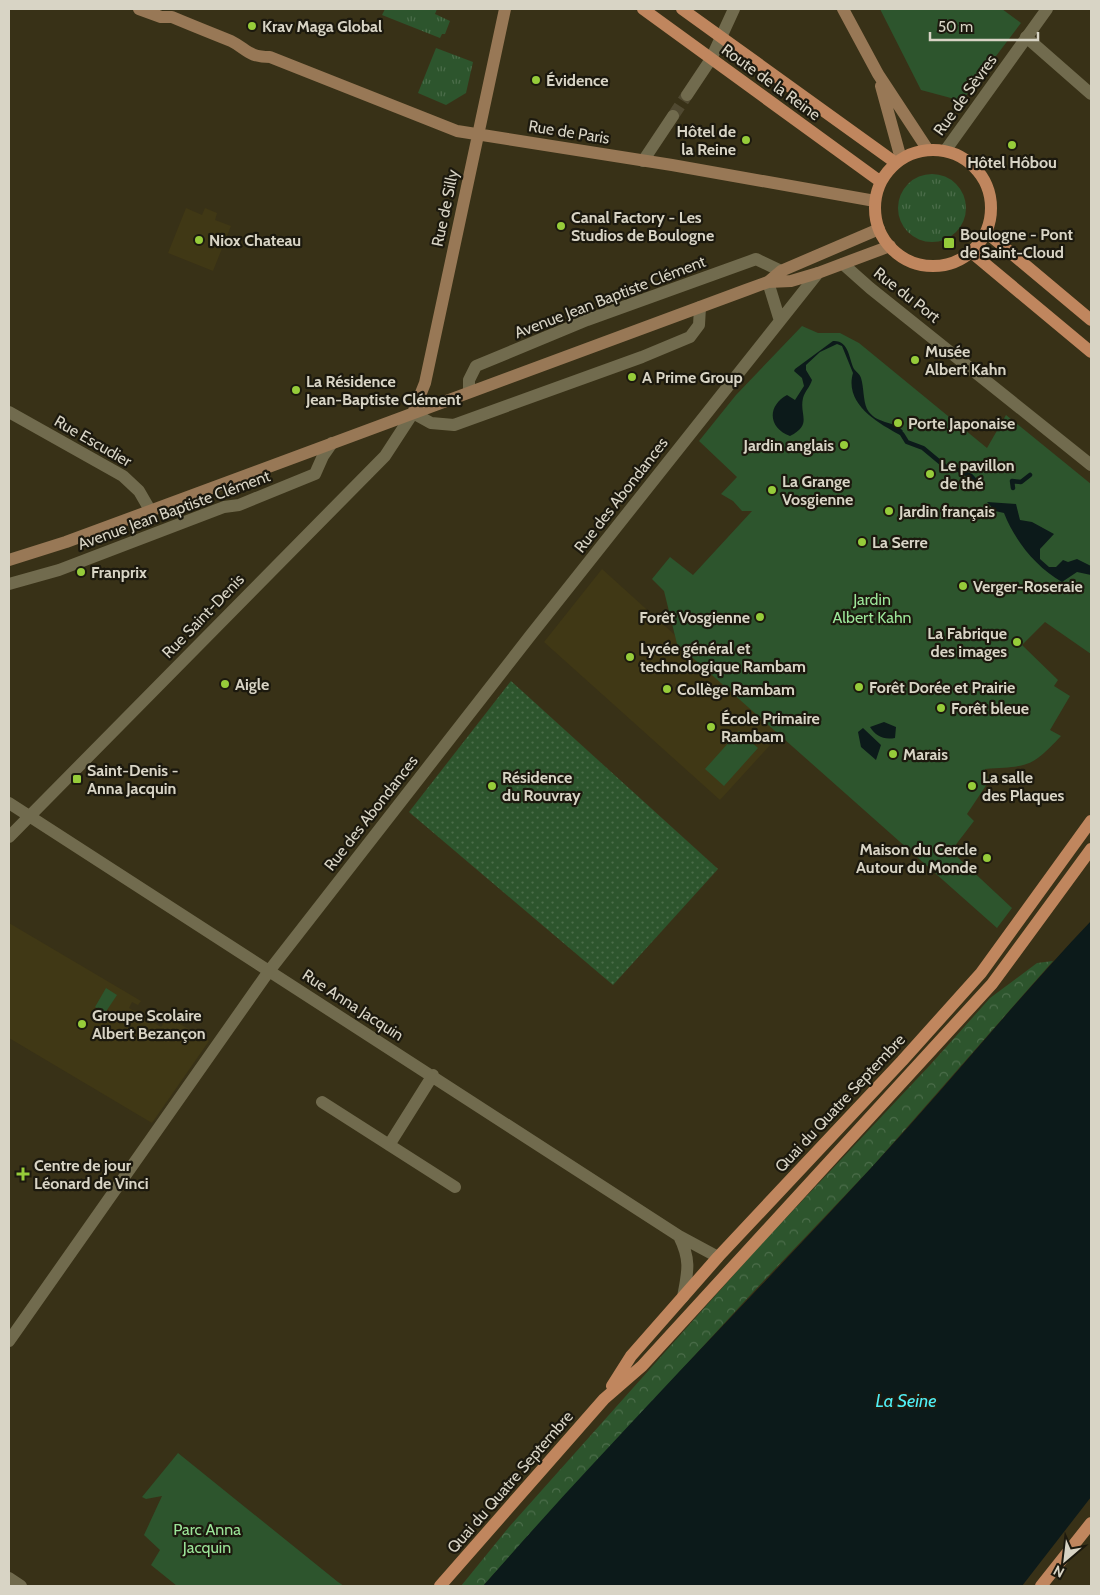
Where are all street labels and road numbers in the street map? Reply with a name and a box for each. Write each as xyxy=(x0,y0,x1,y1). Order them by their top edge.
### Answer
street label: Route de la Reine xyxy=(718,40,824,124)
street label: Rue de Sèvres xyxy=(929,51,1001,139)
street label: Rue de Paris xyxy=(527,116,611,148)
street label: Rue de Silly xyxy=(428,168,462,248)
street label: Avenue Jean Baptiste Clément xyxy=(512,251,709,342)
street label: Rue du Port xyxy=(870,263,944,327)
street label: Rue Escudier xyxy=(51,411,136,471)
street label: Rue des Abondances xyxy=(570,433,672,556)
street label: Avenue Jean Baptiste Clément xyxy=(75,466,273,554)
street label: Rue Saint-Denis xyxy=(158,570,248,662)
street label: Rue des Abondances xyxy=(320,751,422,874)
street label: Rue Anna Jacquin xyxy=(299,965,407,1045)
street label: Quai du Quatre Septembre xyxy=(771,1030,909,1176)
street label: Quai du Quatre Septembre xyxy=(443,1407,577,1557)

